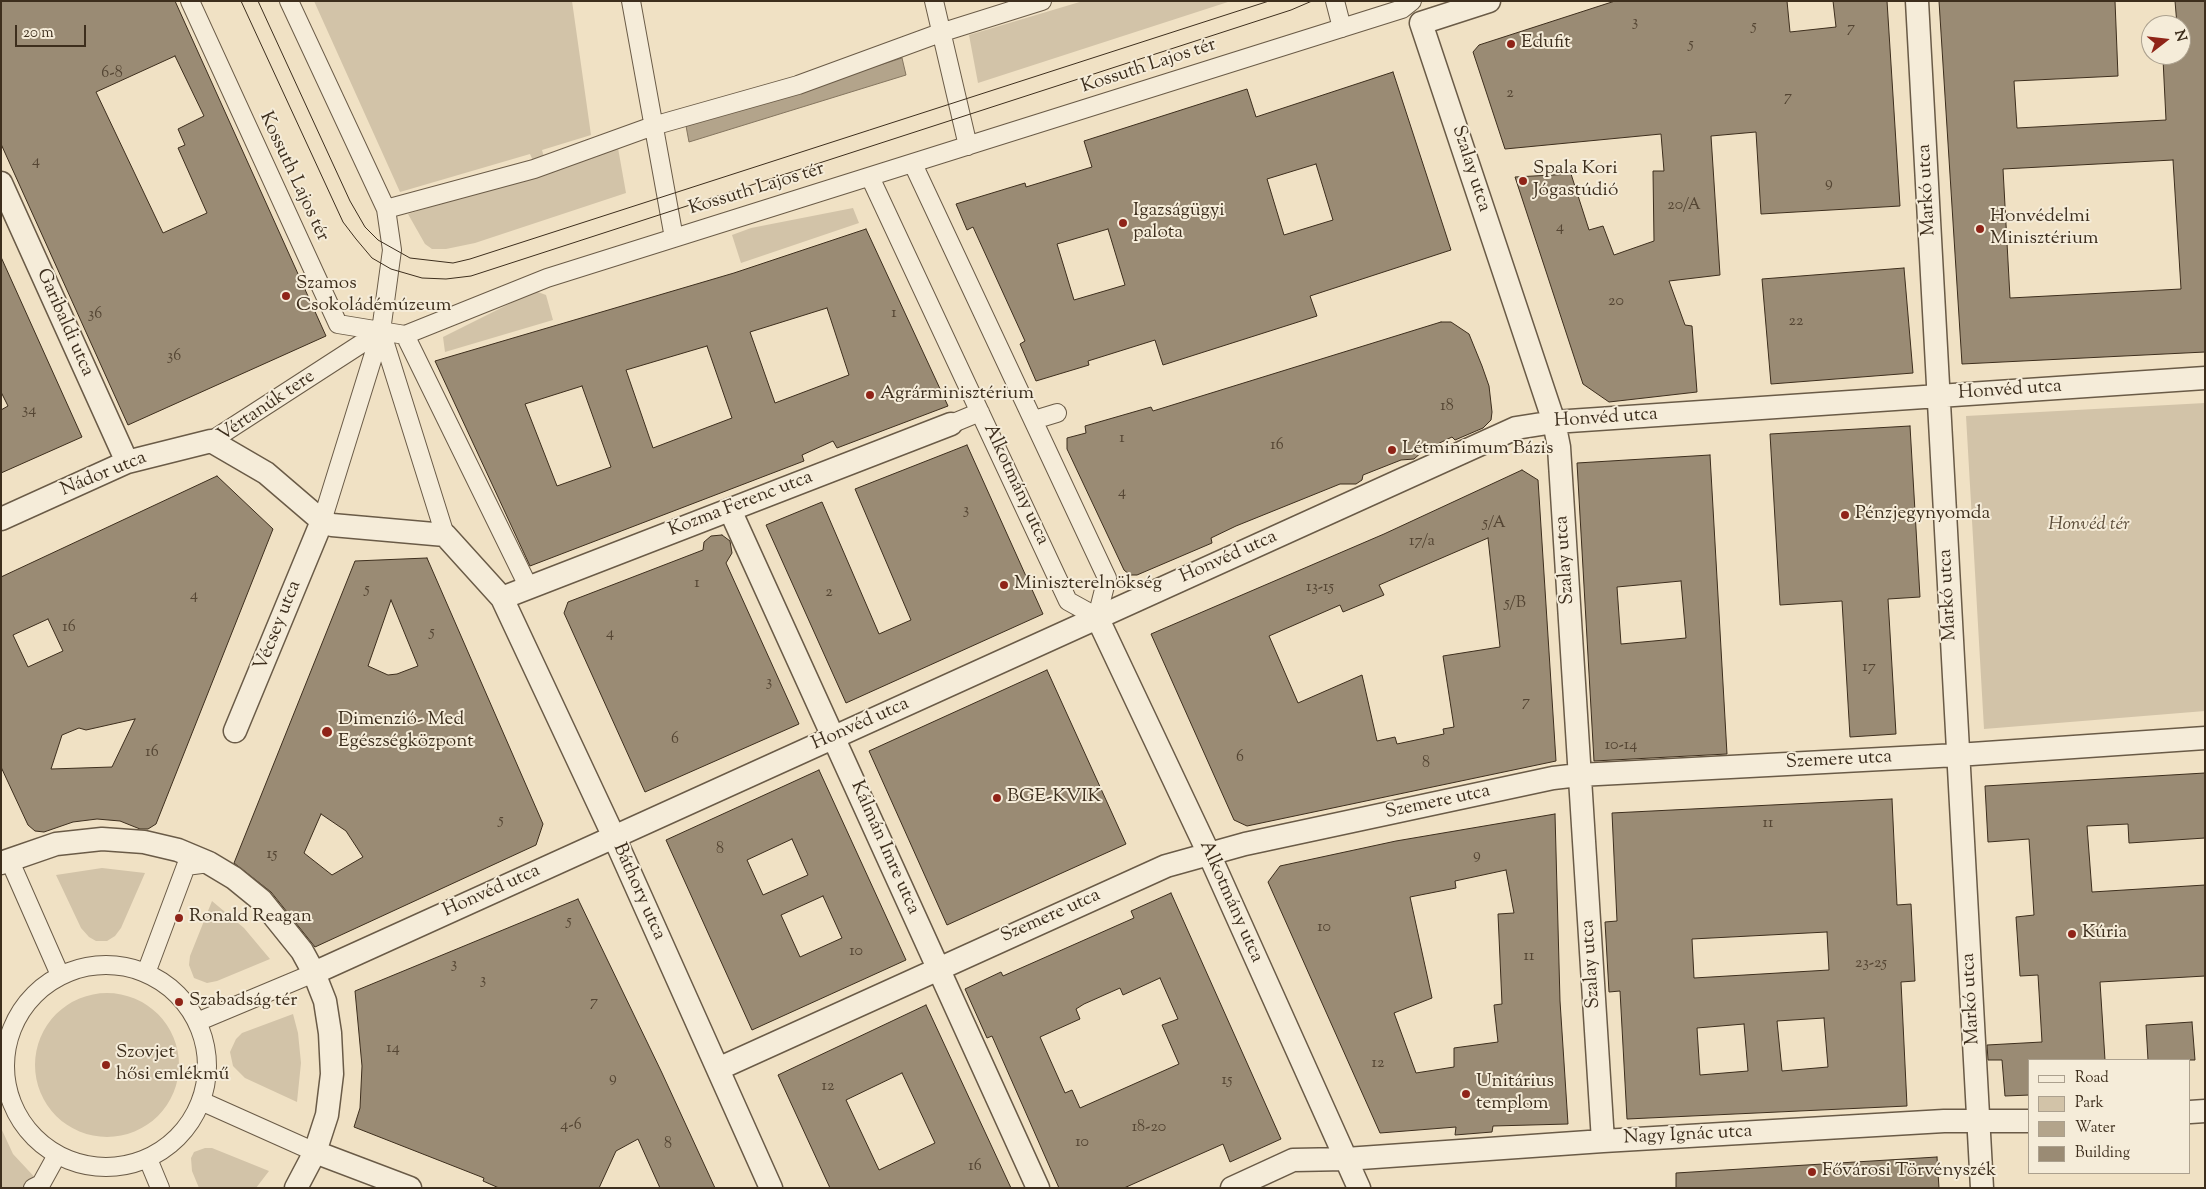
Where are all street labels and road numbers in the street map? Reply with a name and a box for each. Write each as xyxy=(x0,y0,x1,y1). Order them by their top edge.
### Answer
street label: Kossuth Lajos tér xyxy=(1079,34,1219,100)
street label: Kossuth Lajos tér xyxy=(253,108,333,246)
street label: Szalay utca xyxy=(1445,123,1495,215)
street label: Markó utca xyxy=(1914,143,1942,237)
street label: Kossuth Lajos tér xyxy=(686,159,828,221)
street label: Garibaldi utca xyxy=(30,266,98,380)
street label: Vértanúk tere xyxy=(214,366,320,448)
street label: Honvéd utca xyxy=(1957,376,2063,406)
street label: Honvéd utca xyxy=(1553,404,1659,434)
street label: Alkotmány utca xyxy=(977,421,1053,549)
street label: Nádor utca xyxy=(58,447,150,503)
street label: Kozma Ferenc utca xyxy=(666,467,816,543)
street label: Szalay utca xyxy=(1552,515,1580,605)
street label: Honvéd utca xyxy=(1177,526,1281,590)
street label: Markó utca xyxy=(1935,548,1963,642)
street label: Vécsey utca xyxy=(251,578,307,674)
street label: Honvéd utca xyxy=(809,693,913,757)
street label: Szemere utca xyxy=(1785,747,1893,775)
street label: Kálmán Imre utca xyxy=(844,778,924,918)
street label: Szemere utca xyxy=(1384,781,1492,825)
street label: Alkotmány utca xyxy=(1193,837,1267,967)
street label: Báthory utca xyxy=(606,840,670,944)
street label: Honvéd utca xyxy=(440,860,544,924)
street label: Szemere utca xyxy=(998,885,1104,949)
street label: Szalay utca xyxy=(1578,919,1606,1009)
street label: Markó utca xyxy=(1958,952,1986,1046)
street label: Nagy Ignác utca xyxy=(1623,1121,1753,1151)

